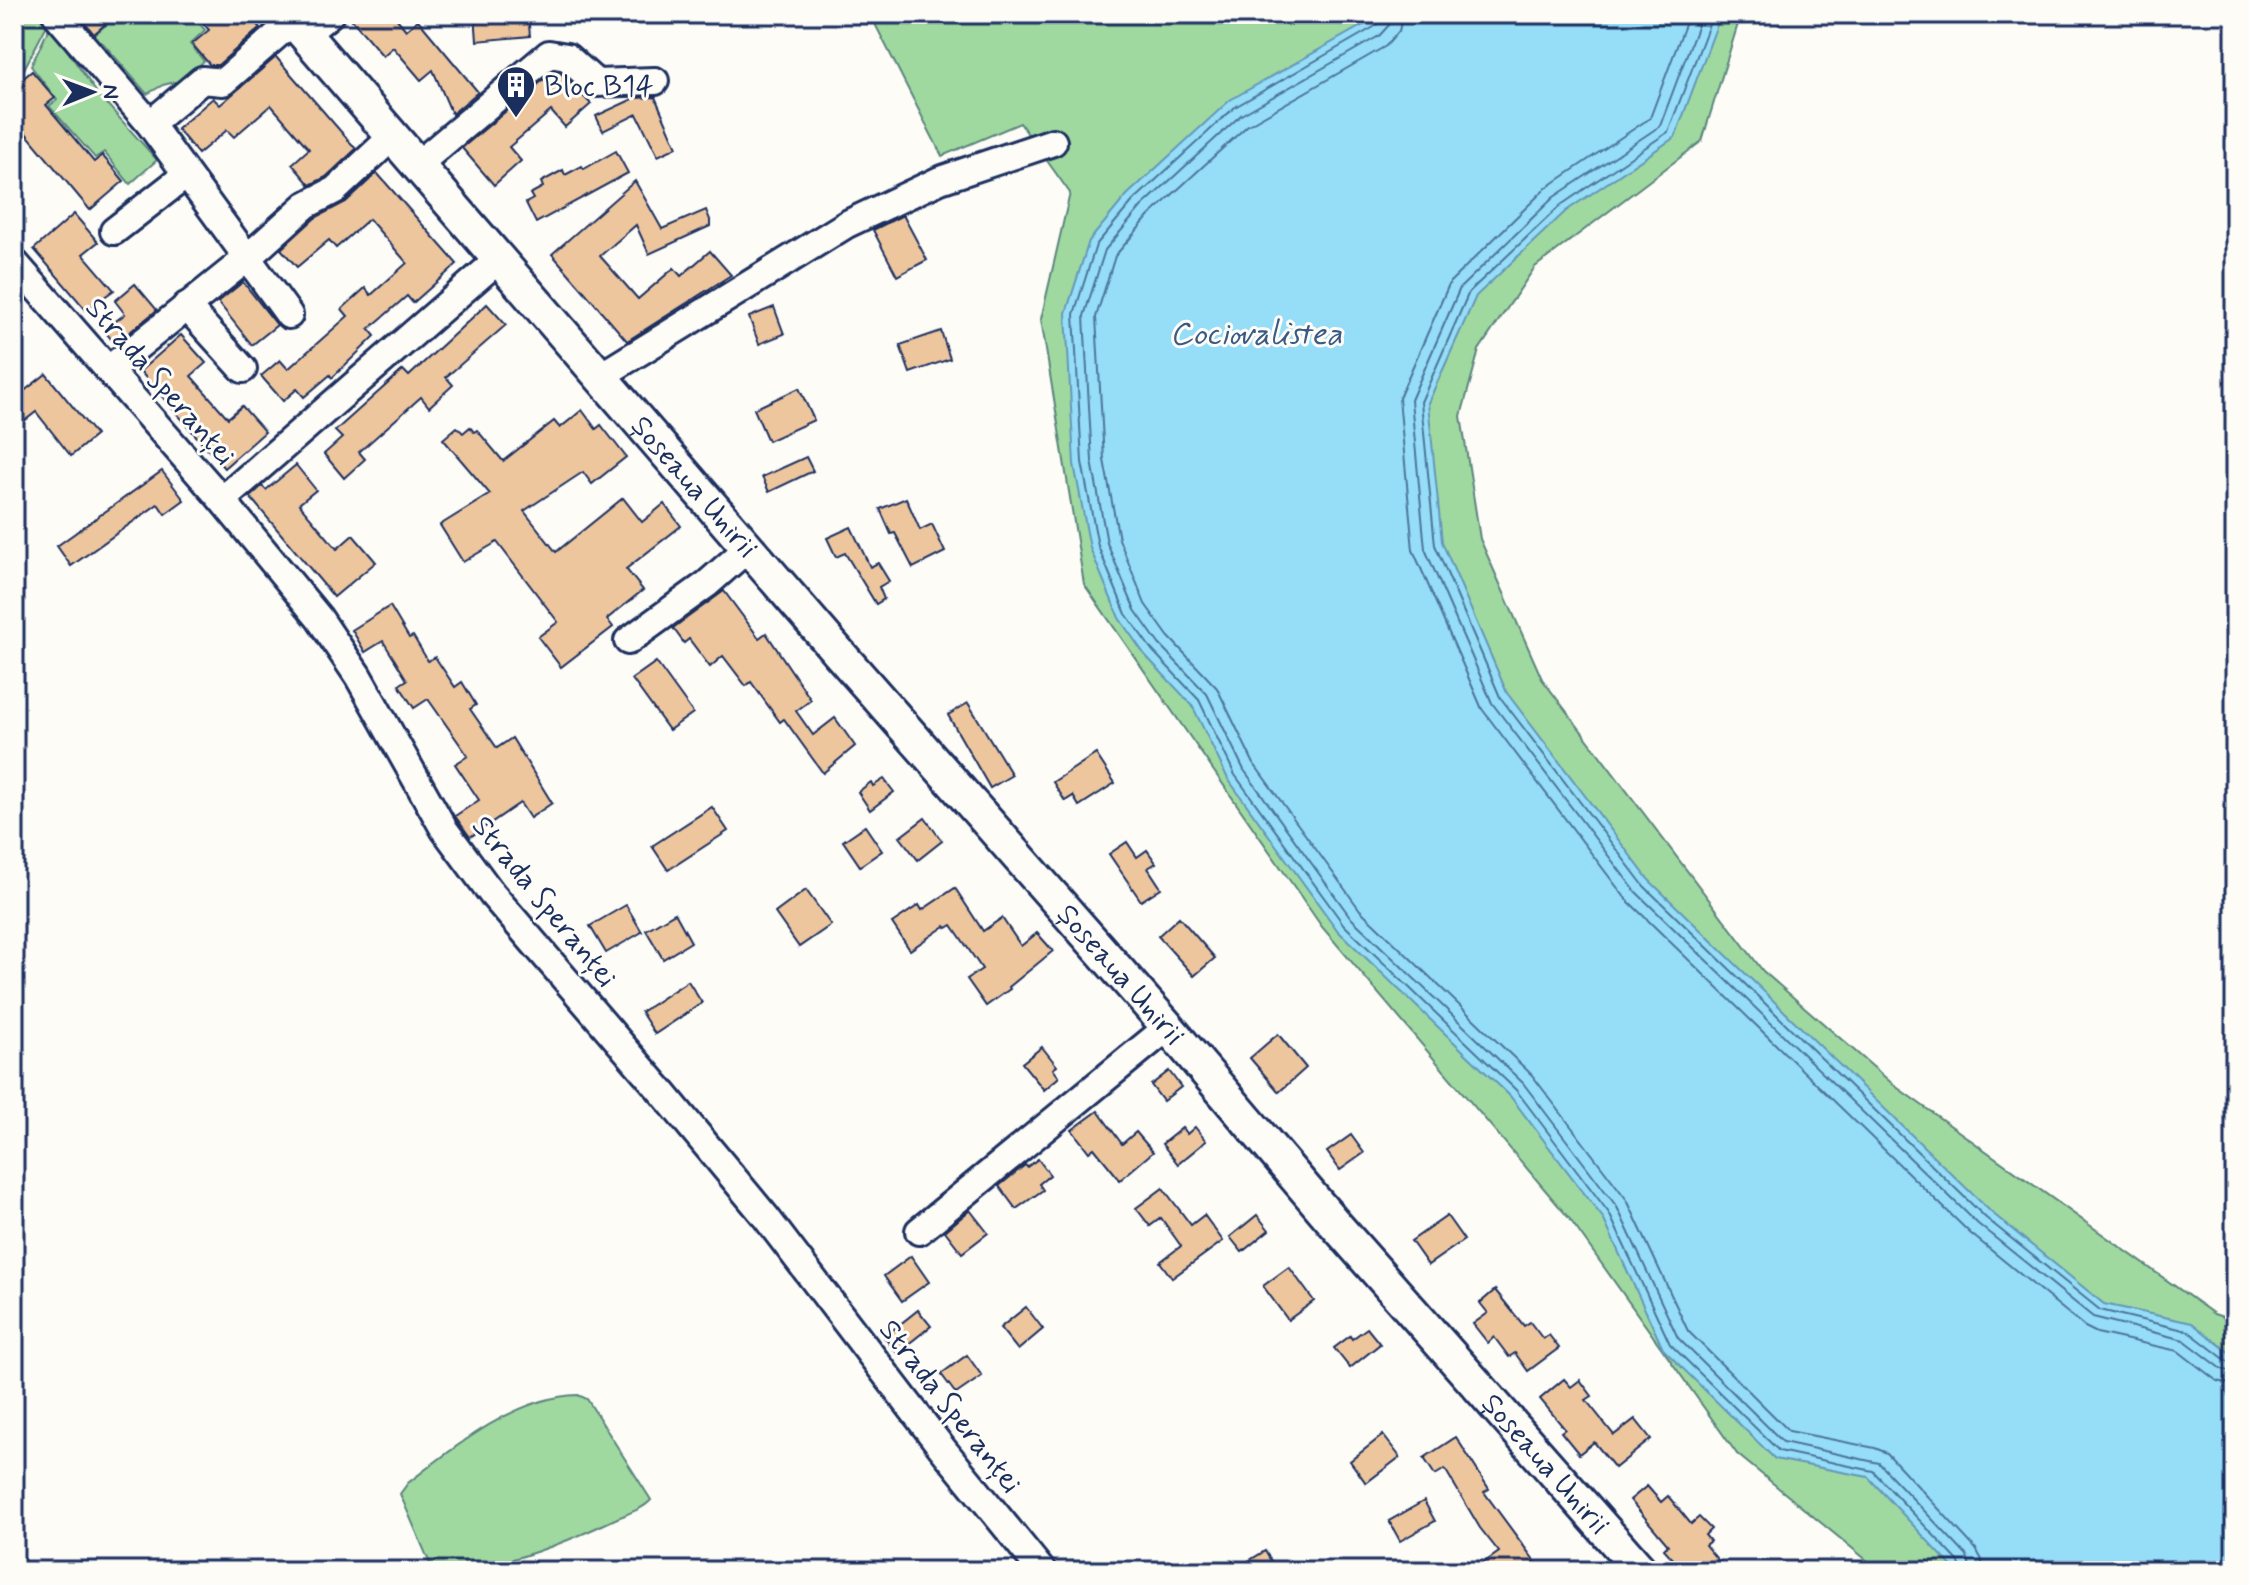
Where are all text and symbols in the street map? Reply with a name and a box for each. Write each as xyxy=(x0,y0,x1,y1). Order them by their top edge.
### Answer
north arrow xyxy=(52,52,132,132)
building icon: Bloc B14 xyxy=(495,64,537,119)
place label: Bloc B14 xyxy=(544,67,654,106)
text: N xyxy=(96,84,124,99)
street label: Strada Speranței xyxy=(76,290,244,474)
water label: Cociovalistea xyxy=(1170,314,1342,356)
street label: Șoseaua Unirii xyxy=(621,408,766,567)
street label: Strada Speranței xyxy=(462,808,625,996)
street label: Șoseaua Unirii xyxy=(1047,896,1193,1054)
street label: Strada Speranței xyxy=(870,1312,1030,1502)
street label: Șoseaua Unirii xyxy=(1472,1385,1618,1543)

